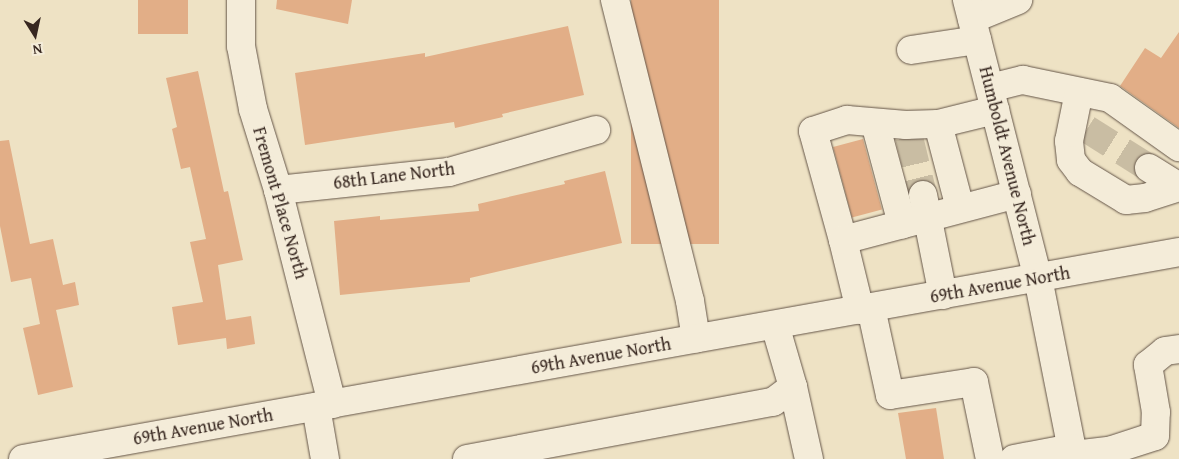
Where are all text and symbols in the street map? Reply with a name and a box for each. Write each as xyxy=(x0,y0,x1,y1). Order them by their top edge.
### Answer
north arrow xyxy=(10,10,60,60)
text: N xyxy=(31,39,44,60)
street label: Humboldt Avenue North xyxy=(974,64,1040,248)
street label: Fremont Place North xyxy=(248,124,312,282)
street label: 68th Lane North xyxy=(332,158,456,194)
street label: 69th Avenue North xyxy=(928,262,1072,308)
street label: 69th Avenue North xyxy=(529,333,673,379)
street label: 69th Avenue North xyxy=(131,404,275,450)

